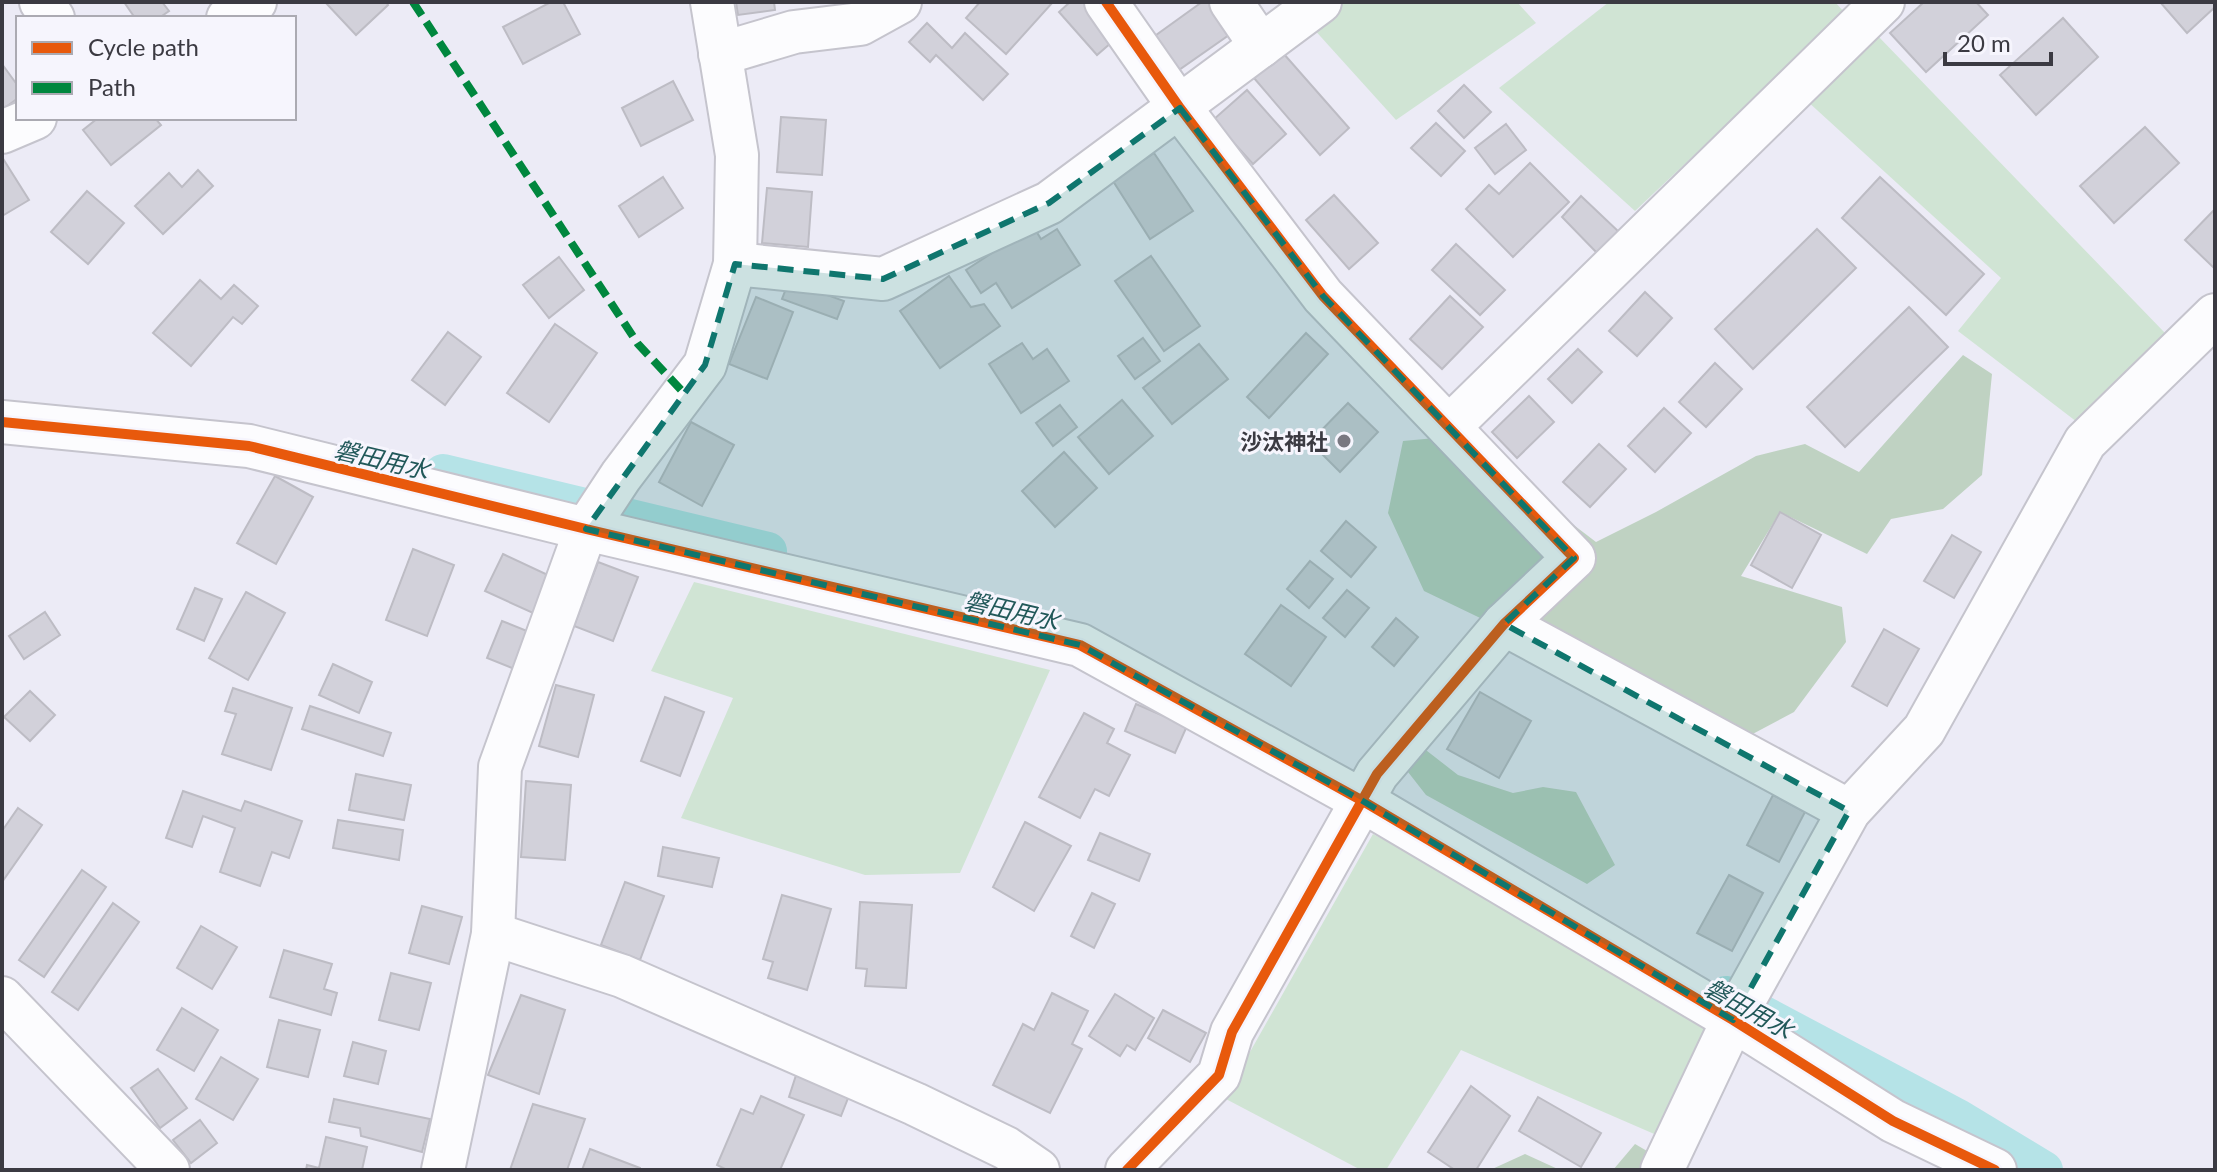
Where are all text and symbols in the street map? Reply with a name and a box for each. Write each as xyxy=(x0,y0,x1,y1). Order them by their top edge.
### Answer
legend xyxy=(16,16,296,120)
scale bar xyxy=(1945,16,2051,66)
text: 20 m xyxy=(1957,28,2011,57)
text: Cycle path xyxy=(88,32,199,61)
text: Path xyxy=(88,72,136,101)
place label: 沙汰神社 xyxy=(1240,428,1328,455)
marker: 沙汰神社 xyxy=(1335,432,1353,450)
water label: 磐田用水 xyxy=(332,434,435,485)
water label: 磐田用水 xyxy=(962,585,1065,636)
water label: 磐田用水 xyxy=(1700,972,1801,1045)

